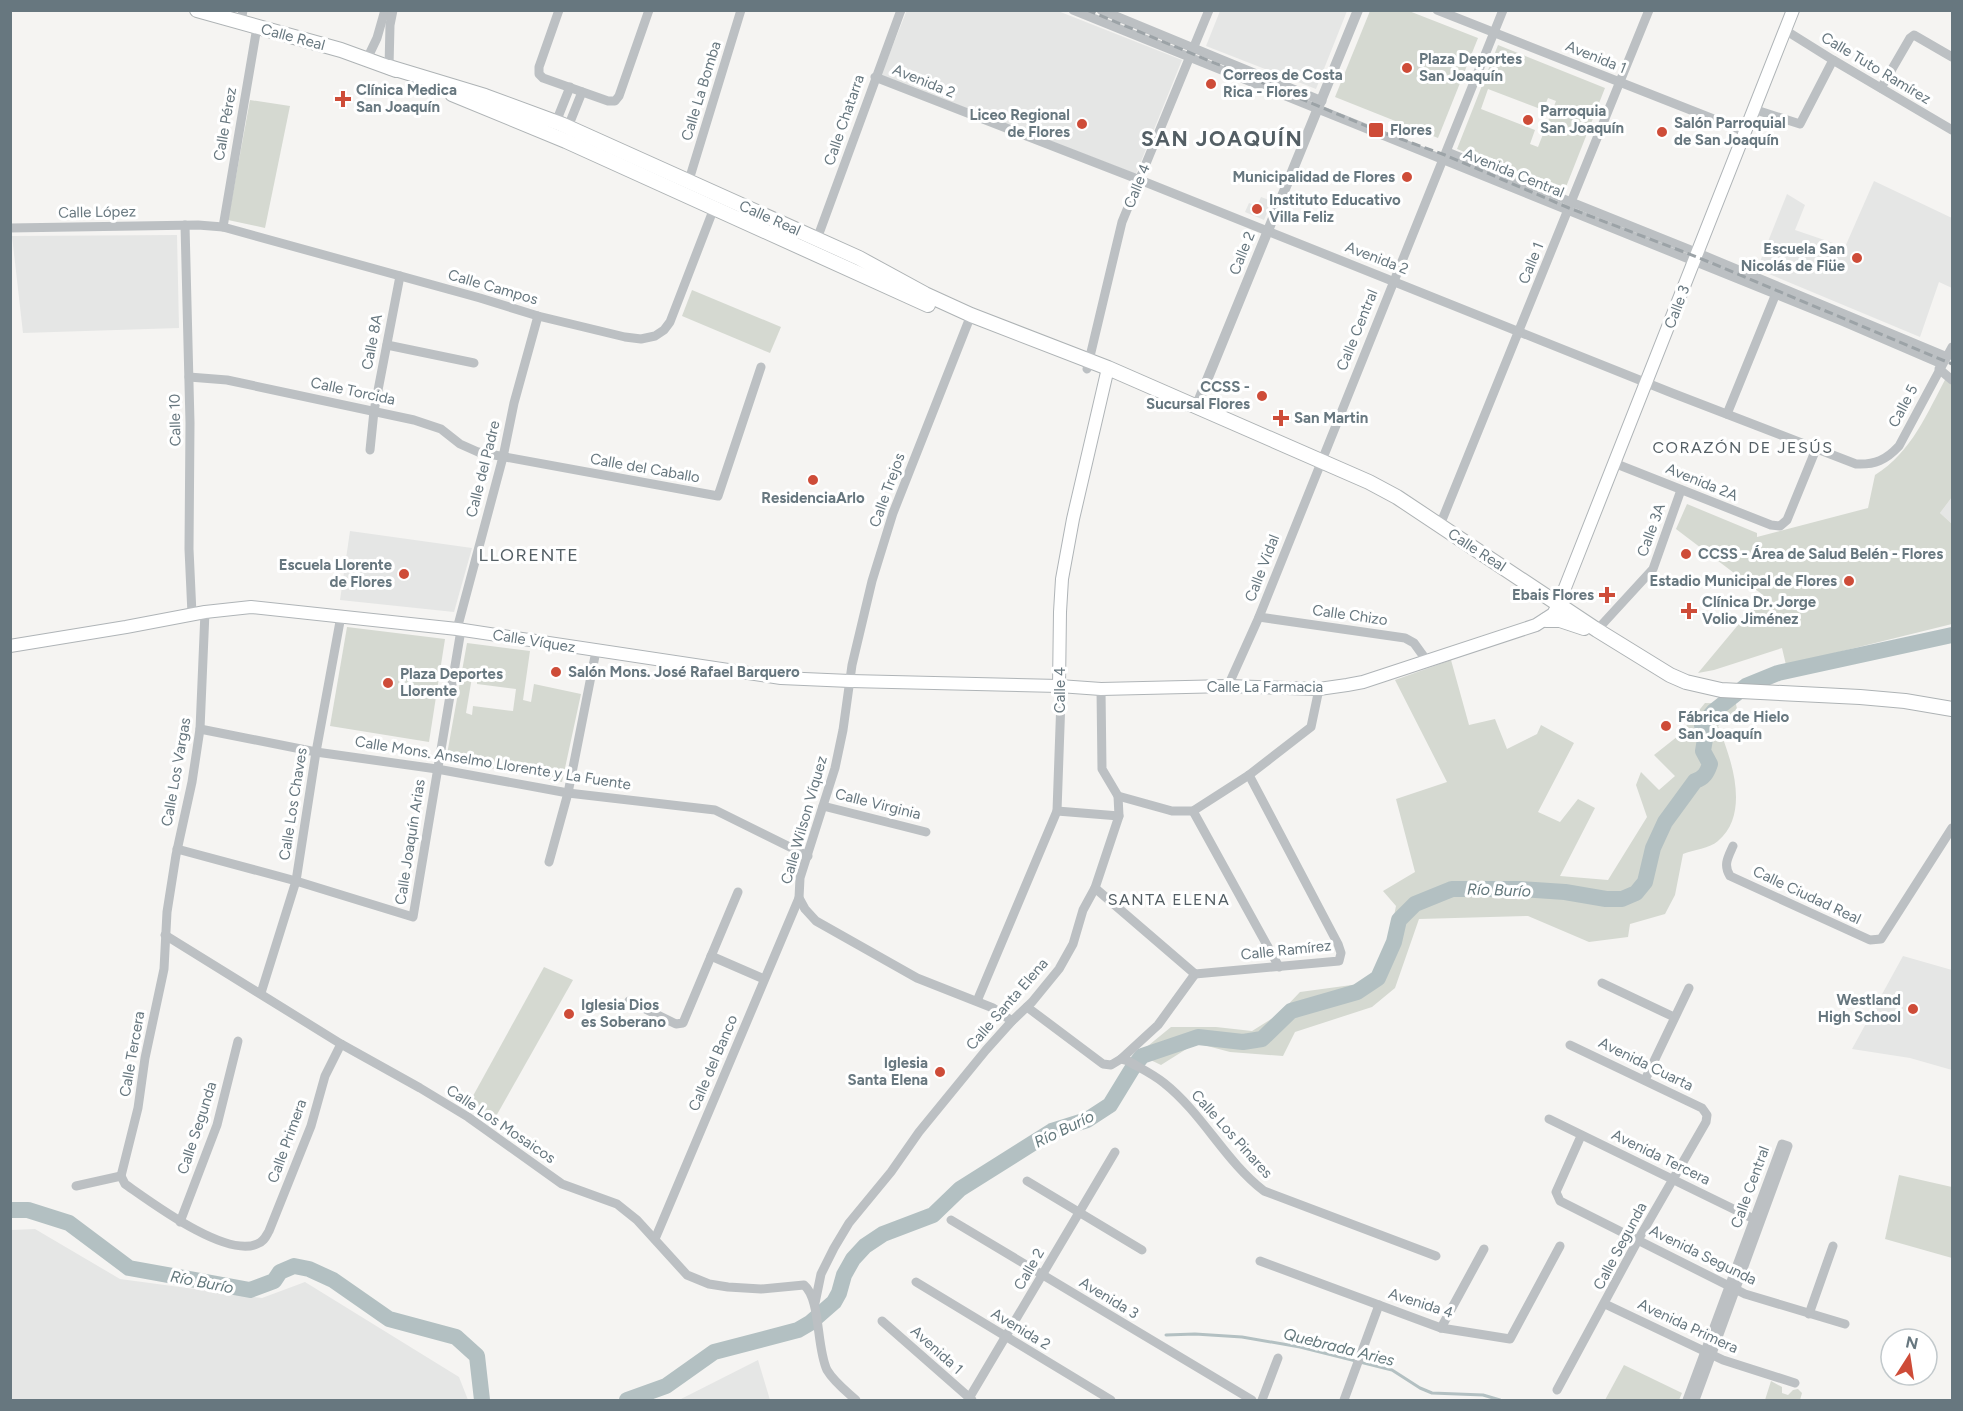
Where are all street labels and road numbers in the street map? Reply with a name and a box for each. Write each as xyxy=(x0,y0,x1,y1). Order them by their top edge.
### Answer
street label: Calle Real xyxy=(259,20,327,54)
street label: Calle Tuto Ramírez xyxy=(1818,28,1934,108)
street label: Avenida 1 xyxy=(1563,37,1629,77)
street label: Calle La Bomba xyxy=(677,39,725,143)
street label: Avenida 2 xyxy=(890,60,958,102)
street label: Calle Chatarra xyxy=(820,72,868,168)
street label: Calle Pérez xyxy=(210,86,240,162)
street label: Avenida Central xyxy=(1461,145,1567,201)
street label: Calle 4 xyxy=(1120,161,1154,211)
street label: Calle Real xyxy=(736,196,804,240)
street label: Calle López xyxy=(58,202,136,222)
street label: Calle 2 xyxy=(1225,229,1259,277)
street label: Avenida 2 xyxy=(1343,238,1411,278)
street label: Calle 1 xyxy=(1515,240,1547,286)
street label: Calle Campos xyxy=(446,266,540,308)
street label: Calle 3 xyxy=(1661,283,1693,331)
street label: Calle Central xyxy=(1333,287,1381,373)
street label: Calle 8A xyxy=(358,313,386,371)
street label: Calle Torcida xyxy=(309,373,397,409)
street label: Calle 5 xyxy=(1884,382,1922,430)
street label: Calle 10 xyxy=(166,393,184,447)
street label: Calle del Padre xyxy=(462,419,504,519)
street label: Calle del Caballo xyxy=(589,449,702,487)
street label: Calle Trejos xyxy=(865,450,909,530)
street label: Avenida 2A xyxy=(1663,459,1741,505)
street label: Calle 3A xyxy=(1633,501,1669,559)
street label: Calle Real xyxy=(1445,525,1509,575)
street label: Calle Vidal xyxy=(1241,532,1283,604)
street label: Calle Chizo xyxy=(1311,601,1389,629)
street label: Calle Víquez xyxy=(491,626,577,656)
street label: Calle 4 xyxy=(1051,667,1069,713)
street label: Calle La Farmacia xyxy=(1207,678,1323,696)
street label: Calle Los Vargas xyxy=(158,716,194,828)
street label: Calle Mons. Anselmo Llorente y La Fuente xyxy=(354,732,632,794)
street label: Calle Los Chaves xyxy=(275,746,311,862)
street label: Calle Wilson Víquez xyxy=(777,754,831,886)
street label: Calle Joaquín Arias xyxy=(391,778,429,906)
street label: Calle Virginia xyxy=(833,785,923,823)
street label: Calle Ciudad Real xyxy=(1750,862,1864,928)
street label: Calle Ramírez xyxy=(1240,936,1332,964)
street label: Calle Santa Elena xyxy=(962,954,1052,1054)
street label: Calle Tercera xyxy=(116,1010,148,1098)
street label: Calle del Banco xyxy=(685,1012,742,1114)
street label: Avenida Cuarta xyxy=(1596,1033,1696,1095)
street label: Calle Segunda xyxy=(174,1079,220,1177)
street label: Calle Los Mosaicos xyxy=(443,1081,559,1167)
street label: Calle Los Pinares xyxy=(1188,1086,1276,1182)
street label: Calle Primera xyxy=(264,1097,310,1185)
street label: Avenida Tercera xyxy=(1609,1125,1713,1189)
street label: Calle Central xyxy=(1727,1144,1773,1230)
street label: Calle Segunda xyxy=(1589,1199,1651,1293)
street label: Avenida Segunda xyxy=(1646,1221,1760,1289)
street label: Calle 2 xyxy=(1010,1245,1048,1293)
street label: Avenida 3 xyxy=(1076,1273,1142,1323)
street label: Avenida 4 xyxy=(1386,1284,1456,1322)
street label: Avenida Primera xyxy=(1635,1295,1741,1357)
street label: Avenida 2 xyxy=(988,1304,1054,1354)
street label: Avenida 1 xyxy=(907,1322,967,1378)

